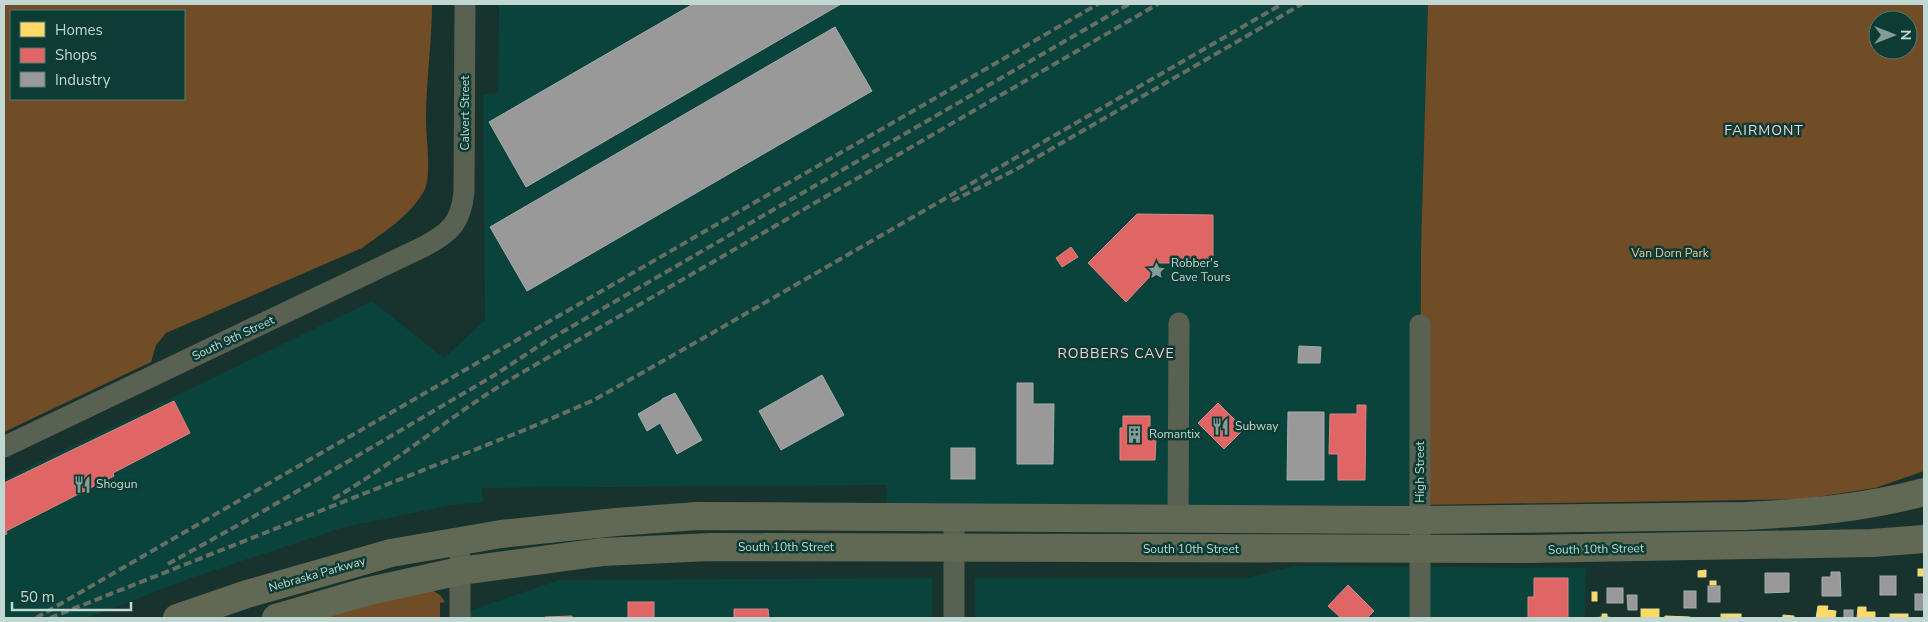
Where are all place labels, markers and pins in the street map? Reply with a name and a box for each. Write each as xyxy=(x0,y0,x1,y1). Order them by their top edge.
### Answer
place label: Robber's Cave Tours xyxy=(1171,255,1231,285)
place icon: Robber's Cave Tours xyxy=(1147,260,1167,280)
restaurant icon: Subway xyxy=(1211,416,1231,436)
place label: Subway xyxy=(1235,418,1279,434)
building icon: Romantix xyxy=(1125,424,1145,444)
place label: Romantix xyxy=(1149,426,1201,442)
restaurant icon: Shogun xyxy=(72,474,92,494)
place label: Shogun xyxy=(96,476,137,492)

